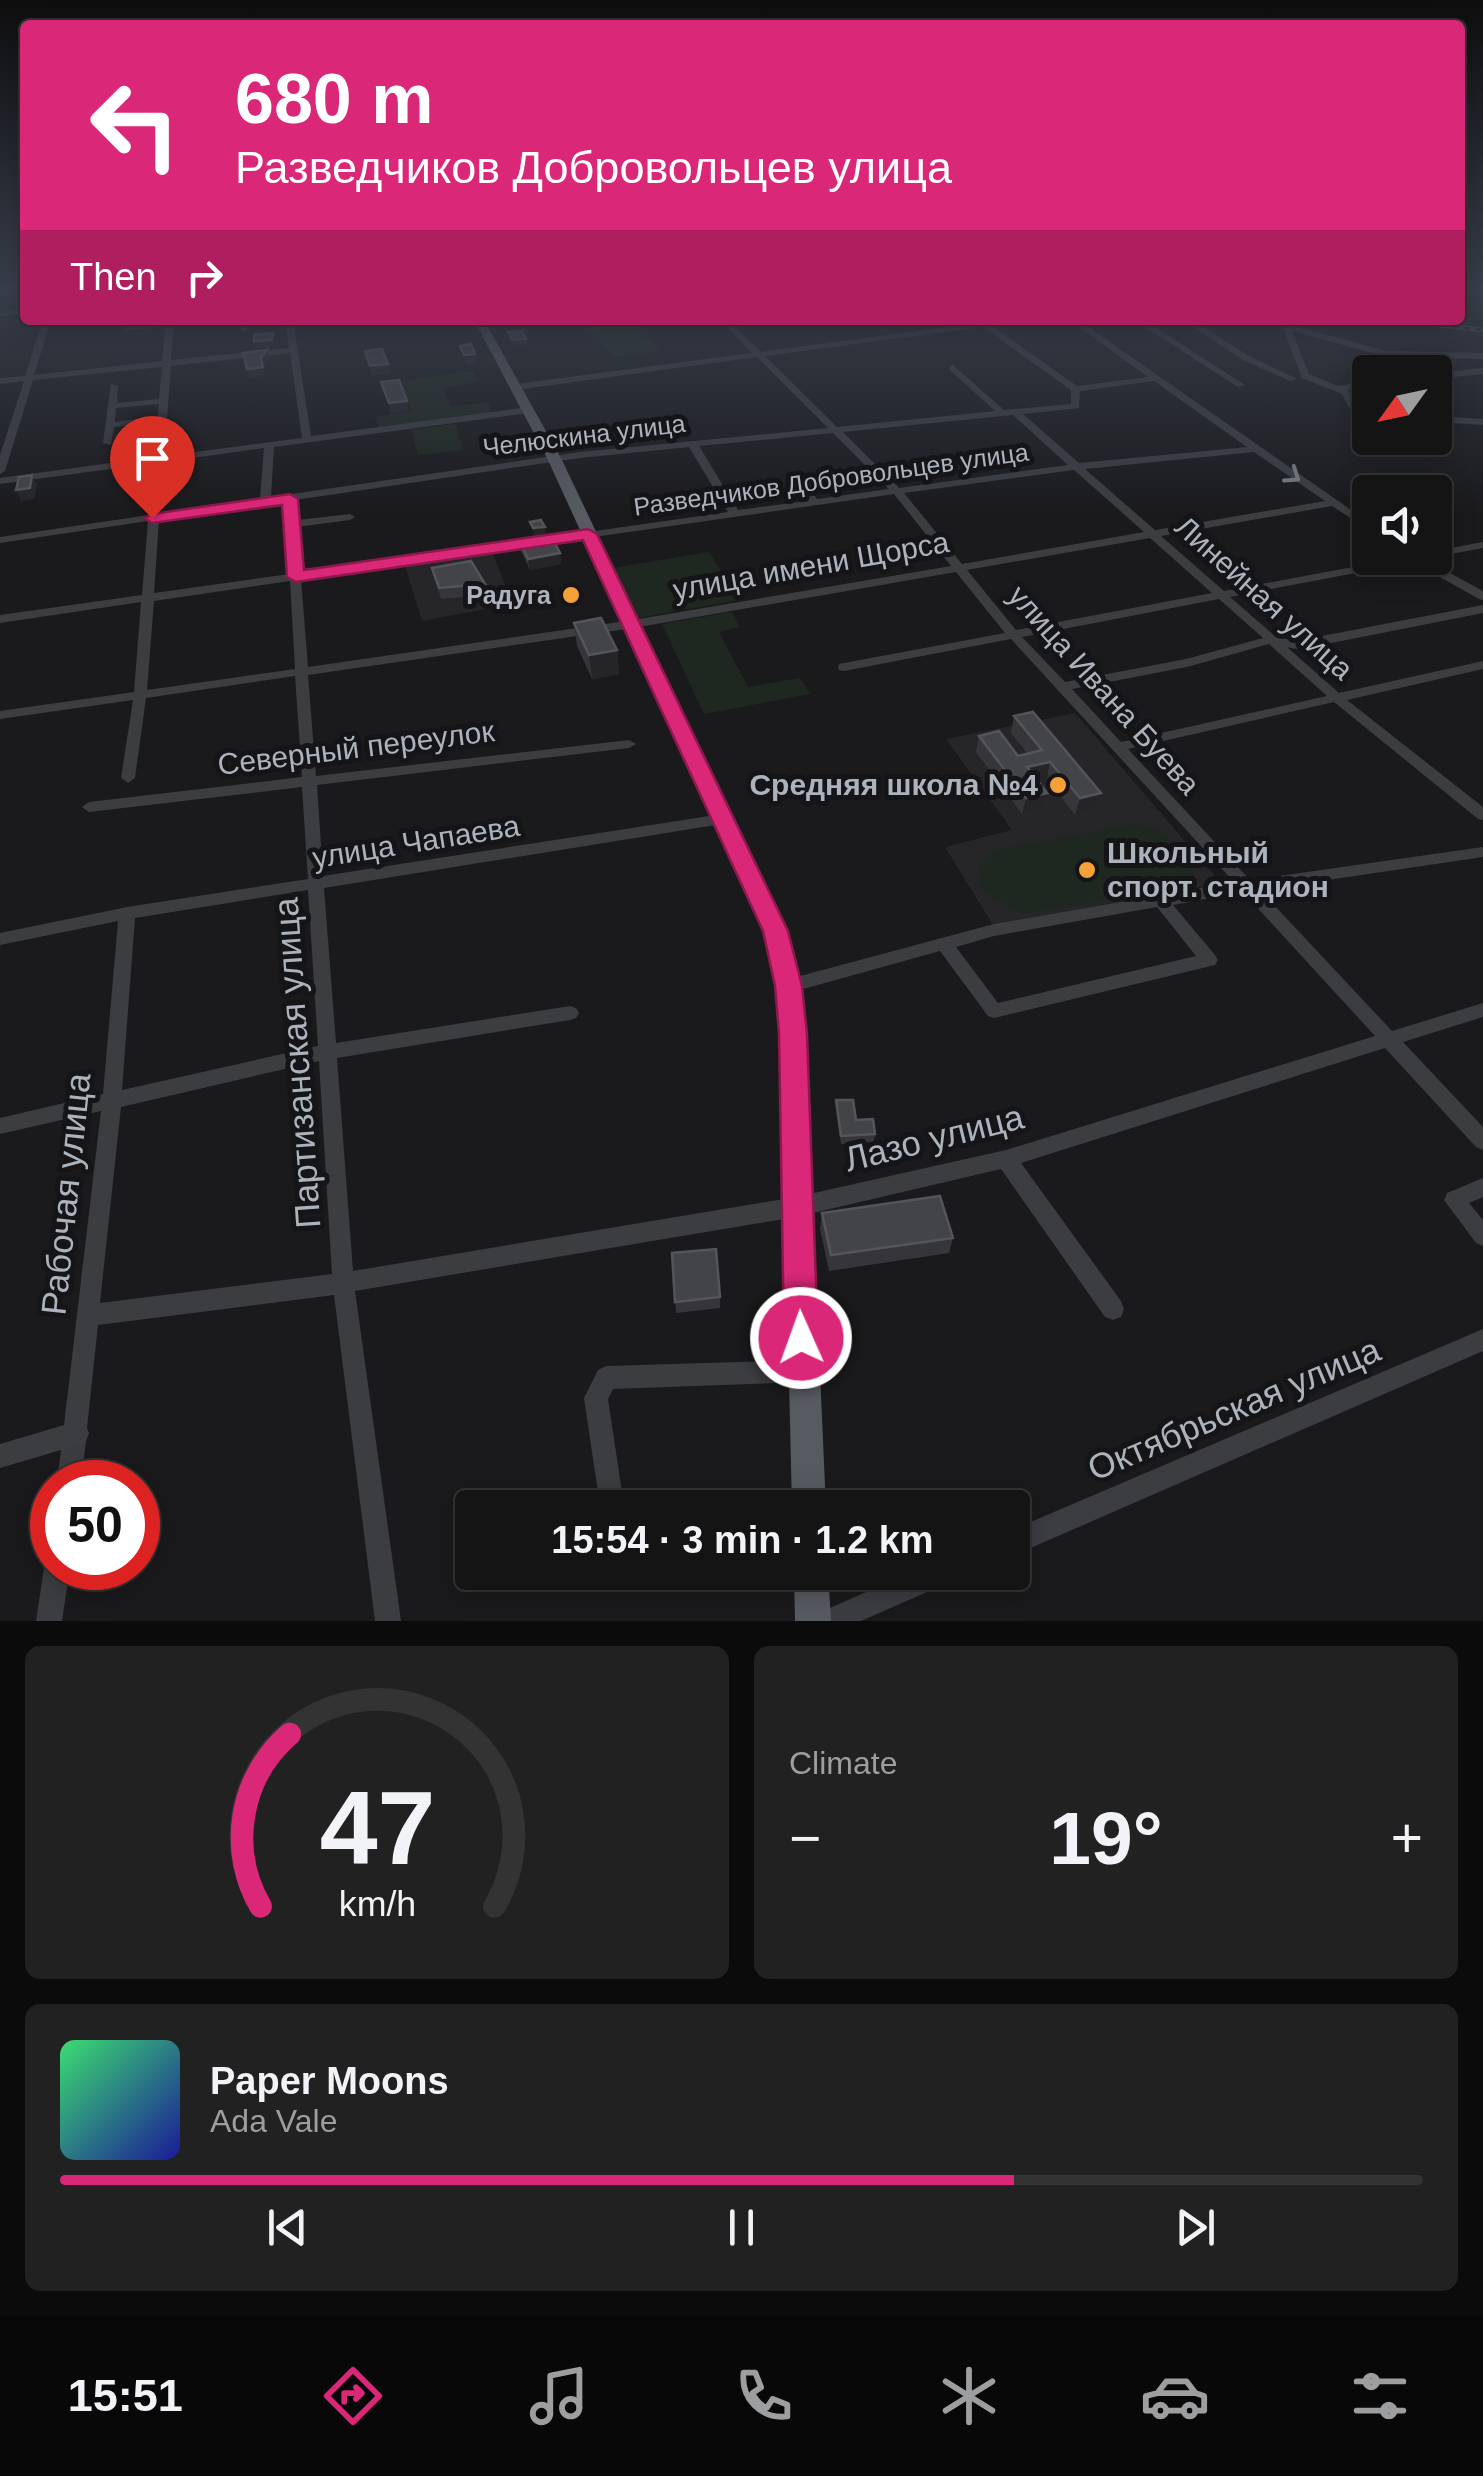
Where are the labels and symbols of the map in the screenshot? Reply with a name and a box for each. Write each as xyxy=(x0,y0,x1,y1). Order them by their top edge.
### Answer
north arrow xyxy=(1352,355,1452,455)
street label: Челюскина улица xyxy=(481,409,687,461)
pin xyxy=(110,416,195,519)
street label: Разведчиков Добровольцев улица xyxy=(632,437,1030,521)
one-way arrow xyxy=(1282,464,1301,482)
street label: Линейная улица xyxy=(1169,509,1360,686)
street label: улица имени Щорса xyxy=(670,525,952,606)
street label: улица Ивана Буева xyxy=(1002,579,1207,801)
place label: Радуга xyxy=(466,581,552,609)
marker: Радуга xyxy=(560,584,582,606)
street label: Северный переулок xyxy=(216,714,497,781)
place label: Средняя школа №4 xyxy=(749,768,1038,801)
marker: Средняя школа №4 xyxy=(1047,774,1069,796)
street label: улица Чапаева xyxy=(310,809,522,874)
place label: Школьный спорт. стадион xyxy=(1107,836,1329,903)
marker: Школьный спорт. стадион xyxy=(1076,859,1098,881)
street label: Партизанская улица xyxy=(265,896,328,1230)
street label: Рабочая улица xyxy=(33,1071,98,1317)
street label: Лазо улица xyxy=(840,1096,1028,1179)
position arrow xyxy=(749,1286,853,1390)
street label: Октябрьская улица xyxy=(1082,1329,1386,1488)
speed limit sign: 50 xyxy=(30,1460,160,1590)

